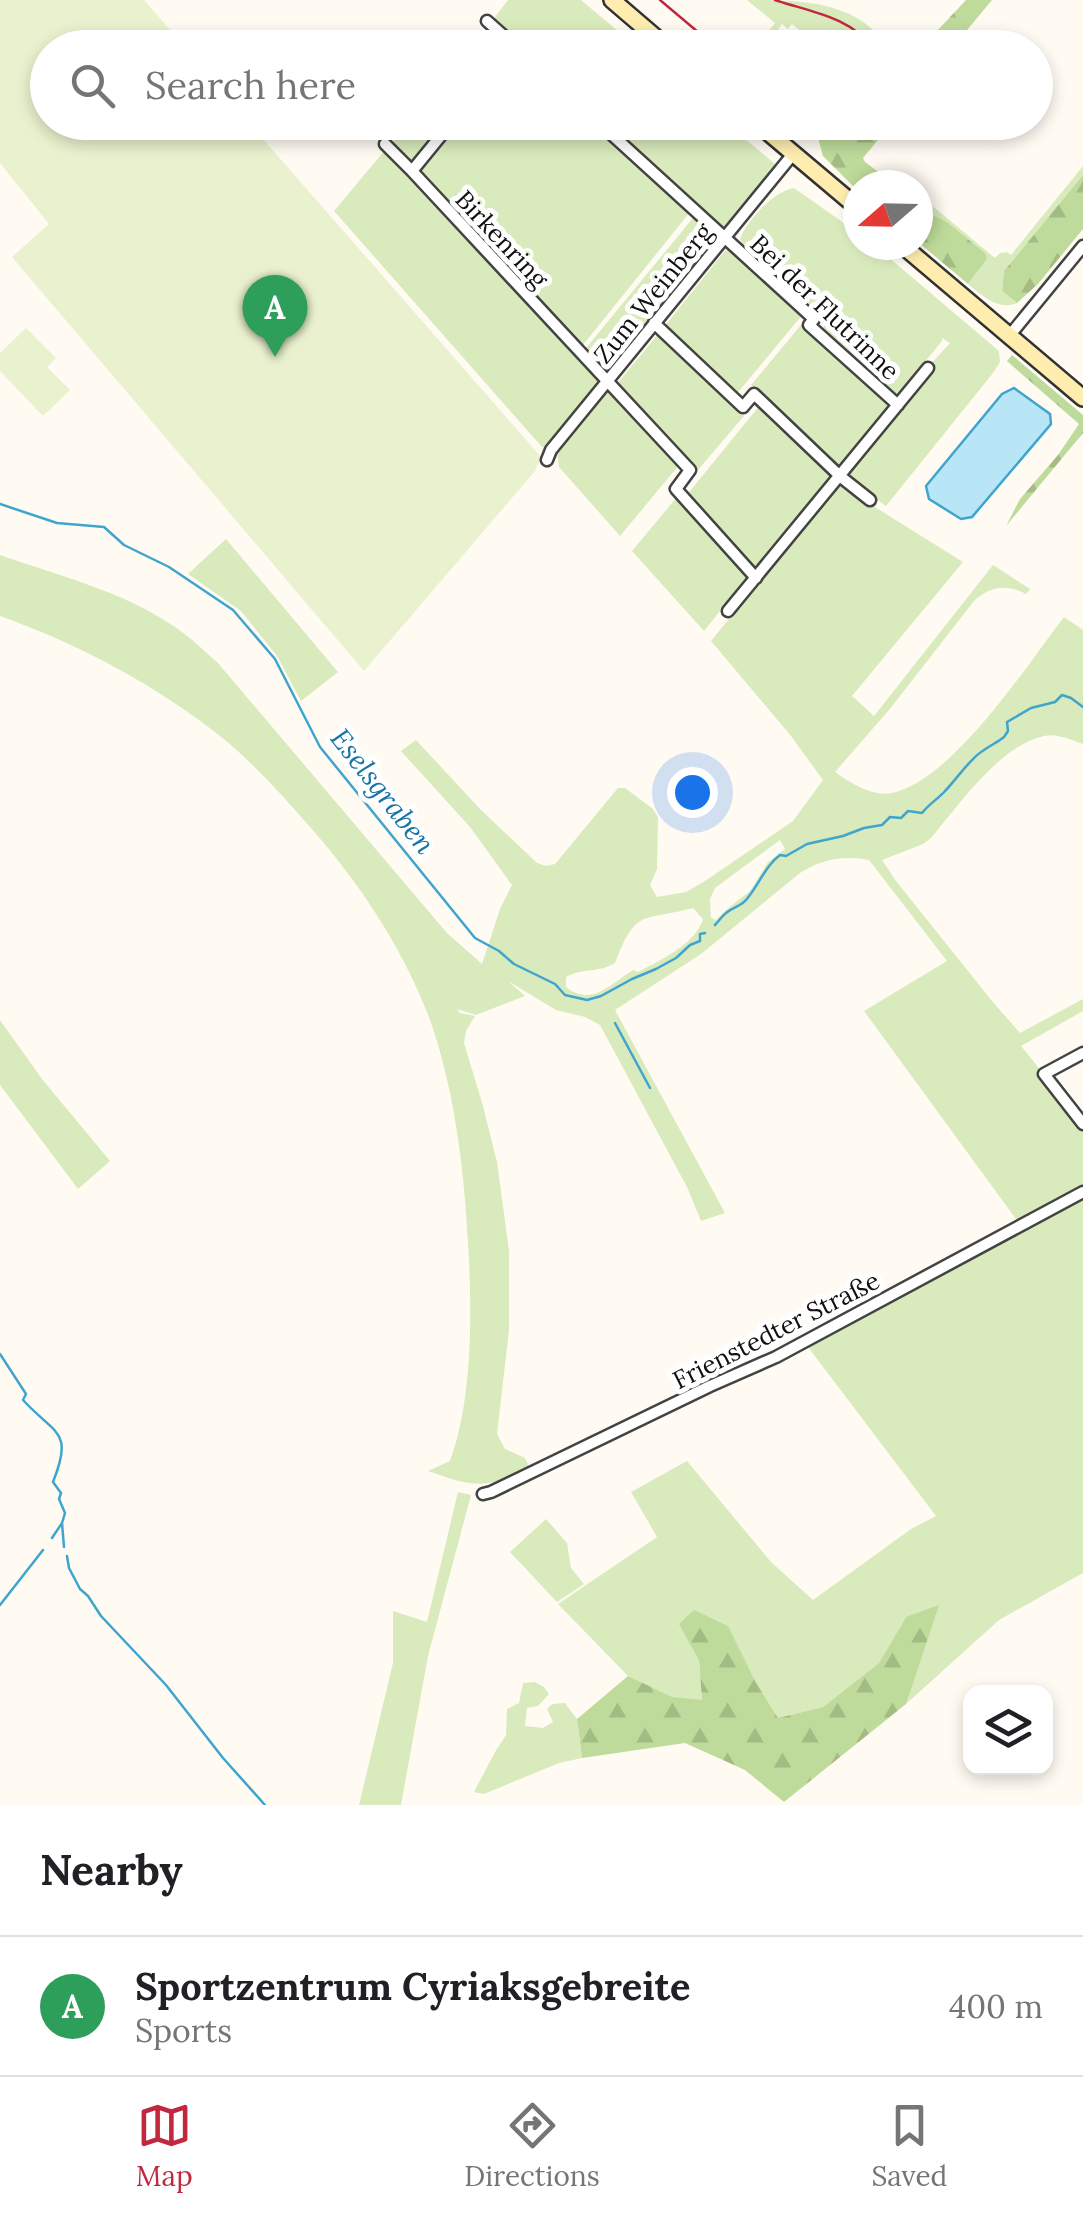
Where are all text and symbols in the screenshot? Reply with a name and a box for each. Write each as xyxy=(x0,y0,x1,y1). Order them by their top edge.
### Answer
search box xyxy=(30,30,1053,140)
icon: search xyxy=(65,58,120,113)
text: Search here xyxy=(145,61,356,109)
north arrow xyxy=(843,170,933,260)
street label: Birkenring xyxy=(449,183,556,295)
street label: Zum Weinberg xyxy=(587,215,720,370)
street label: Bei der Flutrinne xyxy=(744,228,906,386)
pin: A xyxy=(242,274,308,357)
water label: Eselsgraben xyxy=(323,721,443,861)
your location xyxy=(667,767,718,818)
street label: Frienstedter Straße xyxy=(667,1264,885,1396)
map controls xyxy=(963,1685,1053,1775)
button: layers xyxy=(963,1685,1053,1775)
text: Nearby xyxy=(40,1843,183,1897)
text: Sportzentrum Cyriaksgebreite xyxy=(135,1962,691,2010)
text: A xyxy=(62,1986,83,2027)
text: 400 m xyxy=(949,1986,1043,2027)
text: Sports xyxy=(135,2010,232,2051)
tab: Map xyxy=(136,2098,193,2194)
tab: Directions xyxy=(464,2098,600,2194)
tab: Saved xyxy=(871,2098,947,2194)

